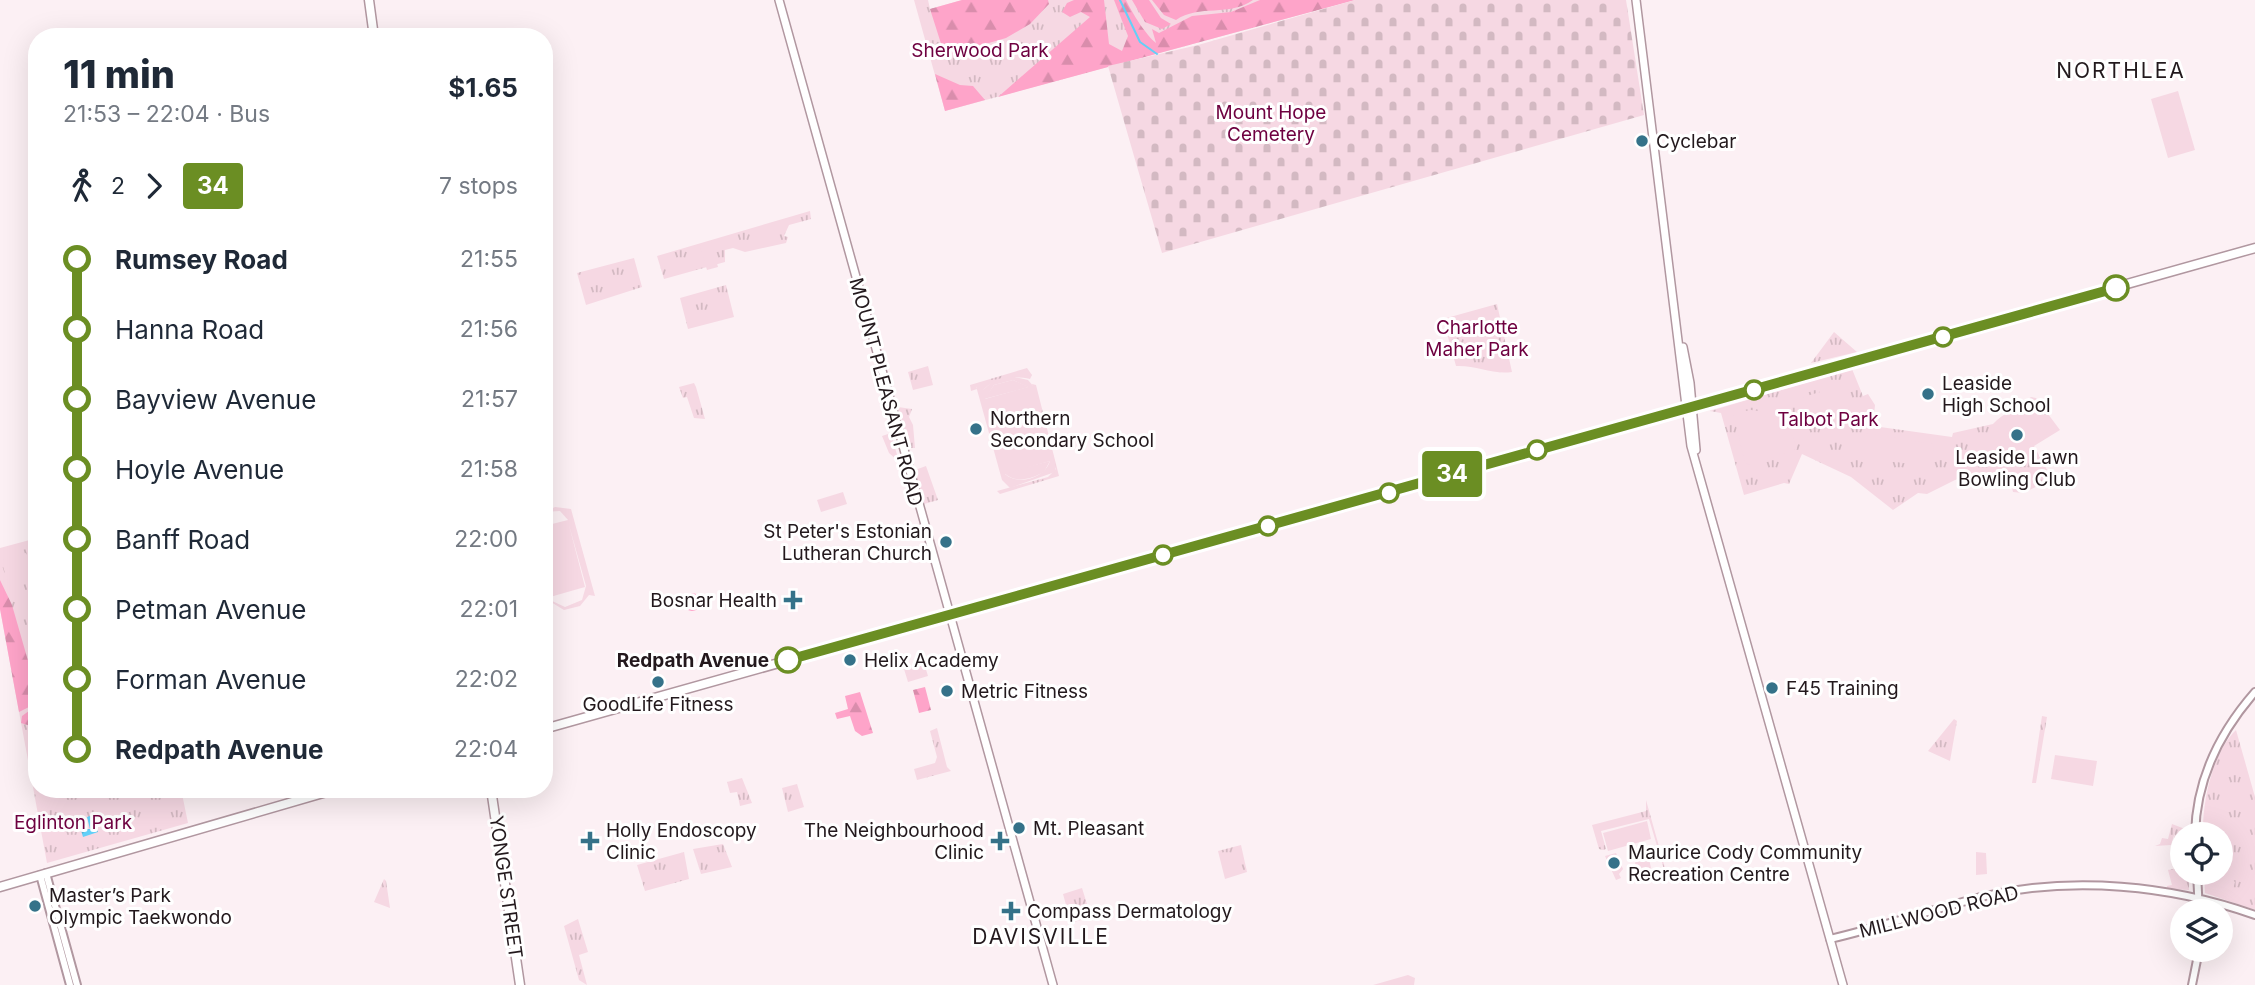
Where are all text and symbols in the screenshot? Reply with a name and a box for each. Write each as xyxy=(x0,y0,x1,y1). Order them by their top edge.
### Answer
park label: Sherwood Park xyxy=(911,39,1049,62)
text: 11 min xyxy=(63,51,175,97)
district label: NORTHLEA xyxy=(2056,58,2186,83)
text: $1.65 xyxy=(448,72,518,103)
text: 21:53 – 22:04 · Bus xyxy=(63,100,270,128)
park label: Mount Hope Cemetery xyxy=(1216,101,1326,146)
place label: Cyclebar xyxy=(1656,130,1736,153)
marker: Cyclebar xyxy=(1634,133,1650,149)
icon: walk xyxy=(63,167,101,205)
icon: forward xyxy=(135,167,173,205)
text: 34 xyxy=(197,171,229,200)
text: 2 xyxy=(111,172,125,200)
text: 7 stops xyxy=(439,172,518,200)
text: Rumsey Road xyxy=(115,244,288,275)
text: 21:55 xyxy=(460,245,518,273)
street label: MOUNT PLEASANT ROAD xyxy=(844,275,928,509)
unlabelled marker xyxy=(2103,275,2129,301)
text: Hanna Road xyxy=(115,314,264,345)
text: 21:56 xyxy=(460,315,518,343)
park label: Charlotte Maher Park xyxy=(1425,316,1529,361)
unlabelled marker xyxy=(1933,327,1953,347)
place label: Leaside High School xyxy=(1942,372,2051,417)
unlabelled marker xyxy=(1744,380,1764,400)
text: Bayview Avenue xyxy=(115,384,316,415)
text: 21:57 xyxy=(461,385,518,413)
marker: Leaside High School xyxy=(1920,386,1936,402)
place label: Northern Secondary School xyxy=(990,407,1154,452)
park label: Talbot Park xyxy=(1777,408,1879,431)
marker: Northern Secondary School xyxy=(968,421,984,437)
marker: Leaside Lawn Bowling Club xyxy=(2009,427,2025,443)
unlabelled marker xyxy=(1527,440,1547,460)
place label: Leaside Lawn Bowling Club xyxy=(1955,446,2079,491)
line badge: 34 xyxy=(1420,451,1484,497)
text: Hoyle Avenue xyxy=(115,454,284,485)
text: 21:58 xyxy=(460,455,518,483)
text: 34 xyxy=(1436,459,1468,488)
unlabelled marker xyxy=(1379,483,1399,503)
unlabelled marker xyxy=(1258,516,1278,536)
place label: St Peter's Estonian Lutheran Church xyxy=(763,520,932,565)
text: Banff Road xyxy=(115,524,250,555)
text: 22:00 xyxy=(454,525,518,553)
marker: St Peter's Estonian Lutheran Church xyxy=(938,534,954,550)
unlabelled marker xyxy=(1153,545,1173,565)
place label: Bosnar Health xyxy=(650,589,777,612)
marker: Bosnar Health xyxy=(783,590,803,610)
text: Petman Avenue xyxy=(115,594,307,625)
text: 22:01 xyxy=(459,595,518,623)
marker: Redpath Avenue xyxy=(775,647,801,673)
place label: Redpath Avenue xyxy=(617,649,769,672)
place label: Helix Academy xyxy=(864,649,999,672)
marker: Helix Academy xyxy=(842,652,858,668)
text: Forman Avenue xyxy=(115,664,306,695)
text: 22:02 xyxy=(455,665,518,693)
marker: GoodLife Fitness xyxy=(650,674,666,690)
place label: F45 Training xyxy=(1786,677,1899,700)
place label: Metric Fitness xyxy=(961,680,1088,703)
marker: F45 Training xyxy=(1764,680,1780,696)
marker: Metric Fitness xyxy=(939,683,955,699)
place label: GoodLife Fitness xyxy=(582,693,734,716)
text: Redpath Avenue xyxy=(115,734,323,765)
text: 22:04 xyxy=(454,735,518,763)
park label: Eglinton Park xyxy=(14,811,133,834)
street label: YONGE STREET xyxy=(485,814,527,960)
place label: Mt. Pleasant xyxy=(1033,817,1144,840)
place label: Holly Endoscopy Clinic xyxy=(606,819,757,864)
place label: The Neighbourhood Clinic xyxy=(804,819,984,864)
marker: Mt. Pleasant xyxy=(1011,820,1027,836)
map controls xyxy=(2170,822,2233,962)
button: locate xyxy=(2170,822,2233,885)
marker: Holly Endoscopy Clinic xyxy=(580,831,600,851)
marker: The Neighbourhood Clinic xyxy=(990,831,1010,851)
place label: Maurice Cody Community Recreation Centre xyxy=(1628,841,1863,886)
marker: Maurice Cody Community Recreation Centre xyxy=(1606,855,1622,871)
street label: MILLWOOD ROAD xyxy=(1857,881,2021,943)
place label: Master’s Park Olympic Taekwondo xyxy=(49,884,232,929)
marker: Master’s Park Olympic Taekwondo xyxy=(27,898,43,914)
button: layers xyxy=(2170,899,2233,962)
place label: Compass Dermatology xyxy=(1027,900,1232,923)
marker: Compass Dermatology xyxy=(1001,901,1021,921)
district label: DAVISVILLE xyxy=(972,924,1110,949)

